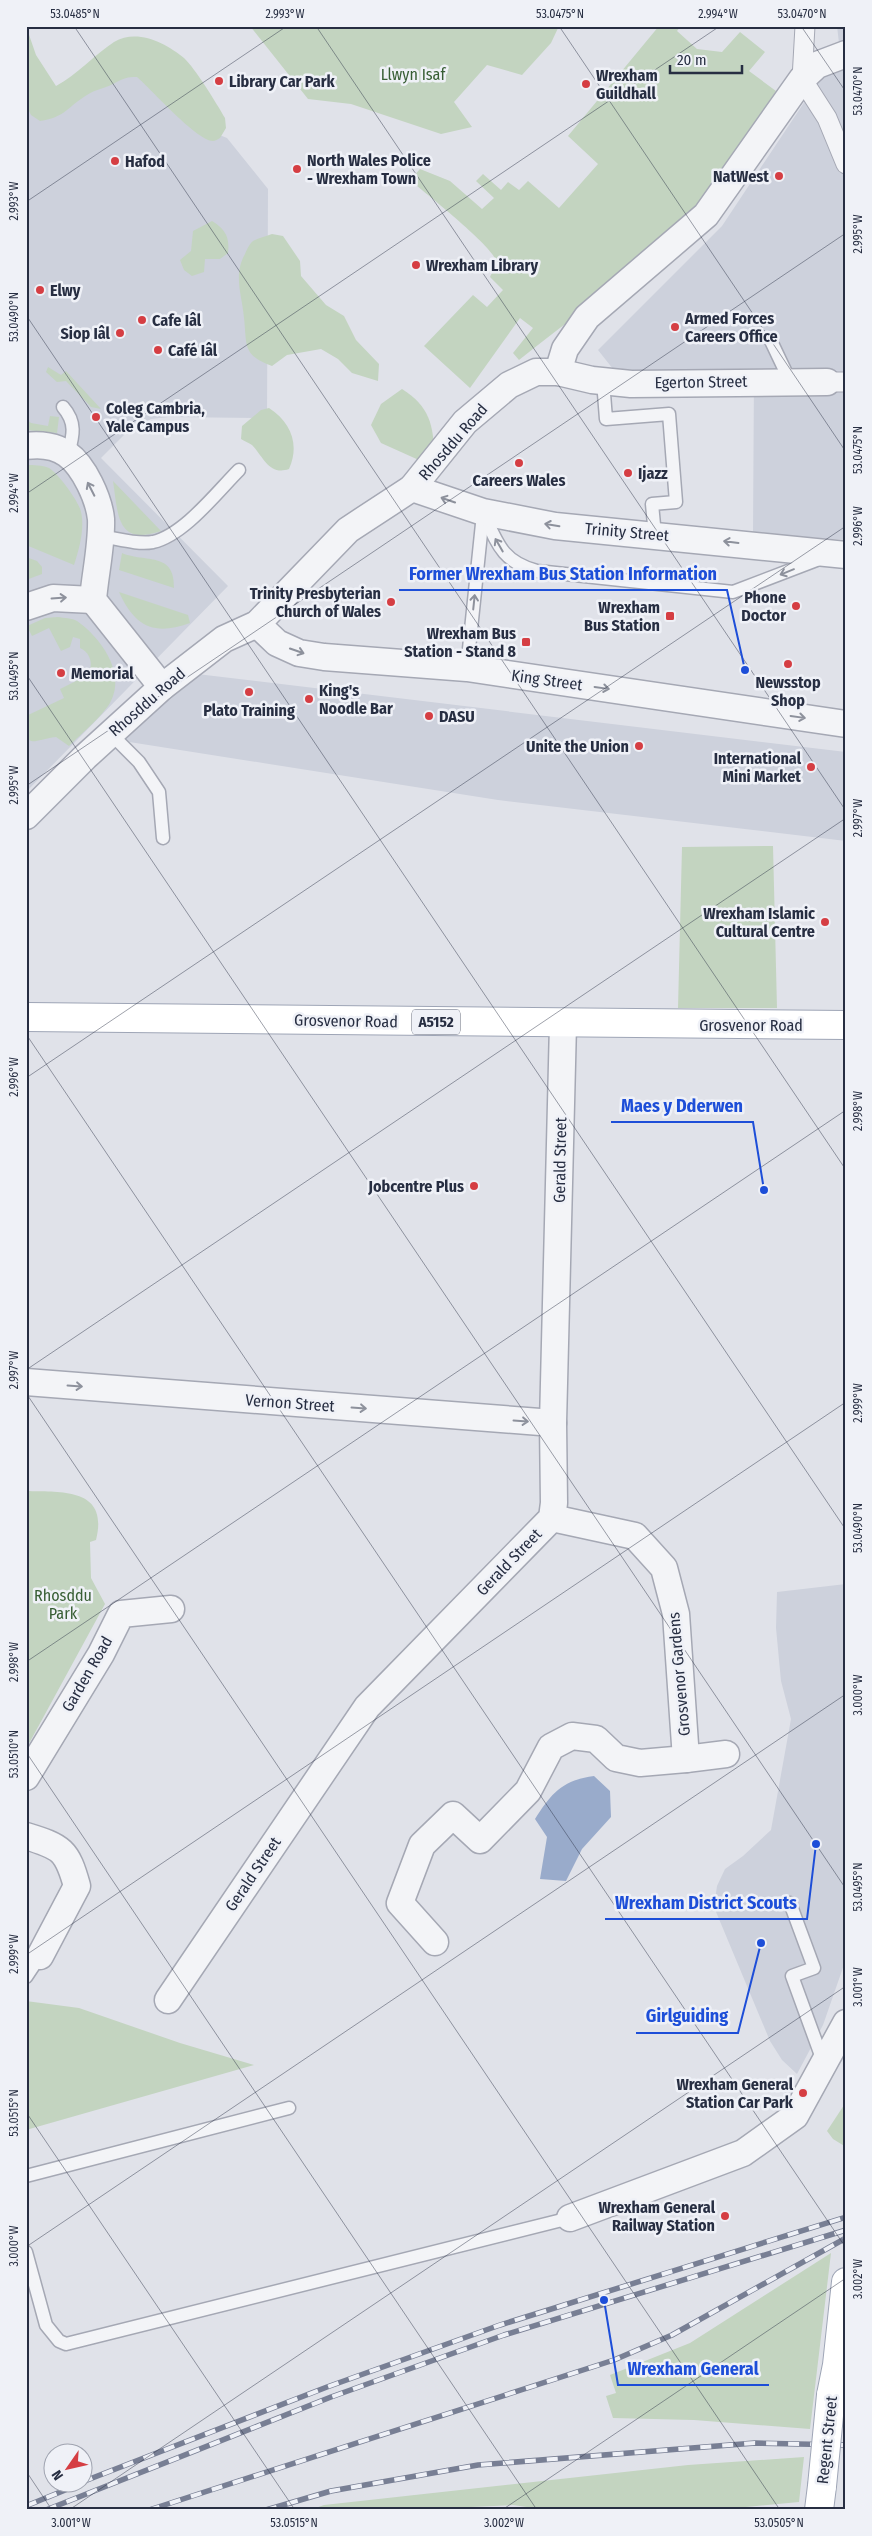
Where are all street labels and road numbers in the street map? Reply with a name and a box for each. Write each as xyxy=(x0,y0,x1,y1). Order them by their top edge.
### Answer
street label: Egerton Street xyxy=(654,372,748,392)
street label: Rhosddu Road xyxy=(415,400,491,484)
street label: Trinity Street xyxy=(584,519,671,545)
street label: Rhosddu Road xyxy=(105,664,189,740)
street label: King Street xyxy=(510,666,585,694)
road number: A5152 xyxy=(412,1010,460,1034)
street label: Grosvenor Road xyxy=(294,1011,398,1031)
street label: Grosvenor Road xyxy=(699,1016,803,1035)
street label: Gerald Street xyxy=(550,1116,570,1203)
street label: Vernon Street xyxy=(245,1390,336,1416)
street label: Gerald Street xyxy=(472,1524,546,1599)
street label: Grosvenor Gardens xyxy=(664,1611,694,1737)
street label: Garden Road xyxy=(58,1633,116,1715)
street label: Gerald Street xyxy=(221,1833,285,1915)
street label: Regent Street xyxy=(813,2394,841,2485)

